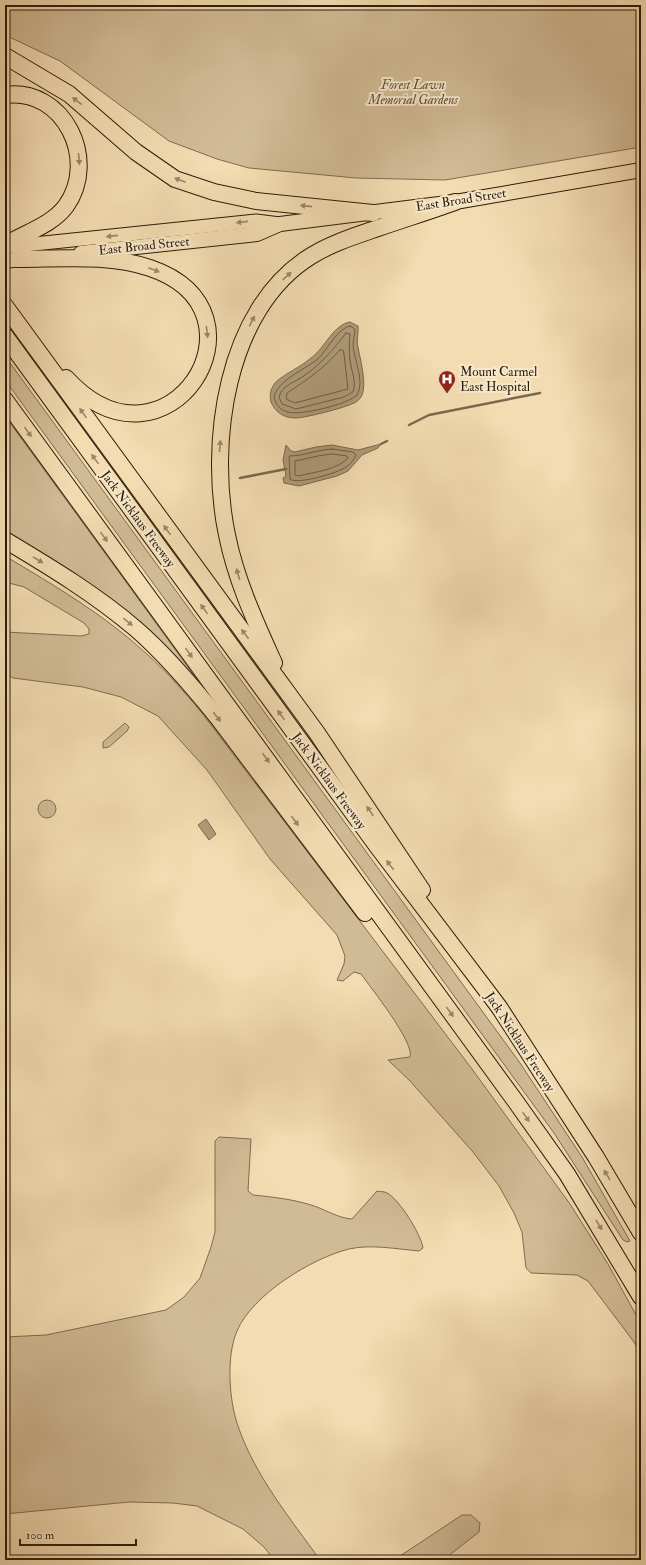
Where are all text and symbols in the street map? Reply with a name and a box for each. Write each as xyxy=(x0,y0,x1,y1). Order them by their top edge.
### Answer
park label: Forest Lawn Memorial Gardens xyxy=(367,77,458,108)
one-way arrow xyxy=(72,97,83,105)
one-way arrow xyxy=(75,153,82,165)
one-way arrow xyxy=(173,177,185,183)
street label: East Broad Street xyxy=(415,185,507,215)
one-way arrow xyxy=(300,203,313,209)
one-way arrow xyxy=(236,219,248,225)
one-way arrow xyxy=(106,232,119,239)
street label: East Broad Street xyxy=(98,233,190,259)
one-way arrow xyxy=(148,267,160,273)
one-way arrow xyxy=(282,272,291,281)
one-way arrow xyxy=(249,316,255,327)
one-way arrow xyxy=(204,326,211,339)
place label: Mount Carmel East Hospital xyxy=(460,364,538,396)
hospital icon: Mount Carmel East Hospital xyxy=(437,369,457,394)
one-way arrow xyxy=(79,408,87,418)
one-way arrow xyxy=(24,427,32,437)
one-way arrow xyxy=(217,440,224,452)
one-way arrow xyxy=(91,454,99,464)
street label: Jack Nicklaus Freeway xyxy=(96,467,179,571)
one-way arrow xyxy=(163,524,171,535)
one-way arrow xyxy=(100,532,108,542)
one-way arrow xyxy=(32,557,44,564)
one-way arrow xyxy=(234,568,240,581)
one-way arrow xyxy=(200,604,208,615)
one-way arrow xyxy=(122,618,133,627)
one-way arrow xyxy=(241,629,249,639)
one-way arrow xyxy=(185,648,194,659)
one-way arrow xyxy=(277,709,285,720)
one-way arrow xyxy=(212,711,221,722)
street label: Jack Nicklaus Freeway xyxy=(287,729,370,833)
one-way arrow xyxy=(262,753,270,764)
one-way arrow xyxy=(366,806,374,816)
one-way arrow xyxy=(291,815,299,826)
one-way arrow xyxy=(386,859,395,870)
street label: Jack Nicklaus Freeway xyxy=(480,988,558,1096)
one-way arrow xyxy=(445,1007,453,1017)
one-way arrow xyxy=(522,1112,530,1122)
one-way arrow xyxy=(603,1170,611,1180)
one-way arrow xyxy=(595,1219,602,1231)
scale bar xyxy=(20,1521,136,1547)
text: 100 m xyxy=(26,1528,55,1543)

